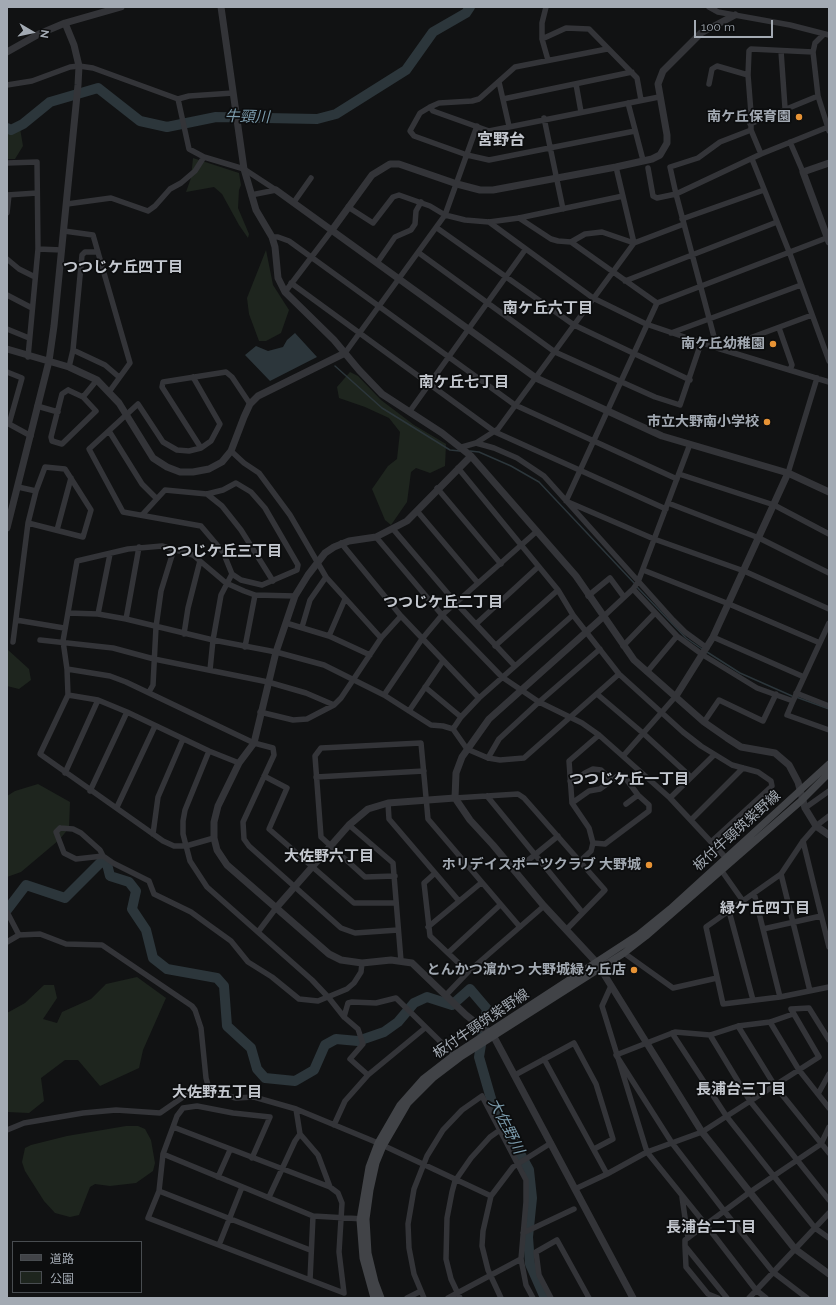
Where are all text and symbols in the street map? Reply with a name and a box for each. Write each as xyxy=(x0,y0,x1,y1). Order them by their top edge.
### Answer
north arrow xyxy=(12,12,52,52)
scale bar xyxy=(696,12,775,38)
text: 100 m xyxy=(701,20,735,34)
text: N xyxy=(37,29,51,39)
water label: 牛頸川 xyxy=(224,108,270,126)
place label: 南ケ丘保育園 xyxy=(707,109,791,125)
marker: 南ケ丘保育園 xyxy=(794,112,804,122)
district label: 宮野台 xyxy=(477,130,525,150)
district label: つつじケ丘四丁目 xyxy=(63,258,183,276)
district label: 南ケ丘六丁目 xyxy=(503,299,593,317)
place label: 南ケ丘幼稚園 xyxy=(681,336,765,352)
marker: 南ケ丘幼稚園 xyxy=(768,339,778,349)
district label: 南ケ丘七丁目 xyxy=(419,373,509,391)
place label: 市立大野南小学校 xyxy=(647,414,759,430)
marker: 市立大野南小学校 xyxy=(762,417,772,427)
district label: つつじケ丘三丁目 xyxy=(162,542,282,560)
district label: つつじケ丘二丁目 xyxy=(383,593,503,611)
district label: つつじケ丘一丁目 xyxy=(569,770,689,788)
street label: 板付牛頸筑紫野線 xyxy=(690,787,784,875)
district label: 大佐野六丁目 xyxy=(284,847,374,865)
place label: ホリデイスポーツクラブ 大野城 xyxy=(442,857,641,873)
marker: ホリデイスポーツクラブ 大野城 xyxy=(644,860,654,870)
district label: 緑ケ丘四丁目 xyxy=(720,899,810,917)
place label: とんかつ濵かつ 大野城緑ヶ丘店 xyxy=(427,962,626,978)
marker: とんかつ濵かつ 大野城緑ヶ丘店 xyxy=(629,965,639,975)
street label: 板付牛頸筑紫野線 xyxy=(430,986,532,1062)
district label: 長浦台三丁目 xyxy=(696,1080,786,1098)
district label: 大佐野五丁目 xyxy=(172,1083,262,1101)
water label: 大佐野川 xyxy=(484,1095,528,1157)
district label: 長浦台二丁目 xyxy=(666,1218,756,1236)
legend xyxy=(12,1241,142,1293)
text: 道路 xyxy=(50,1252,74,1266)
text: 公園 xyxy=(50,1272,74,1286)

